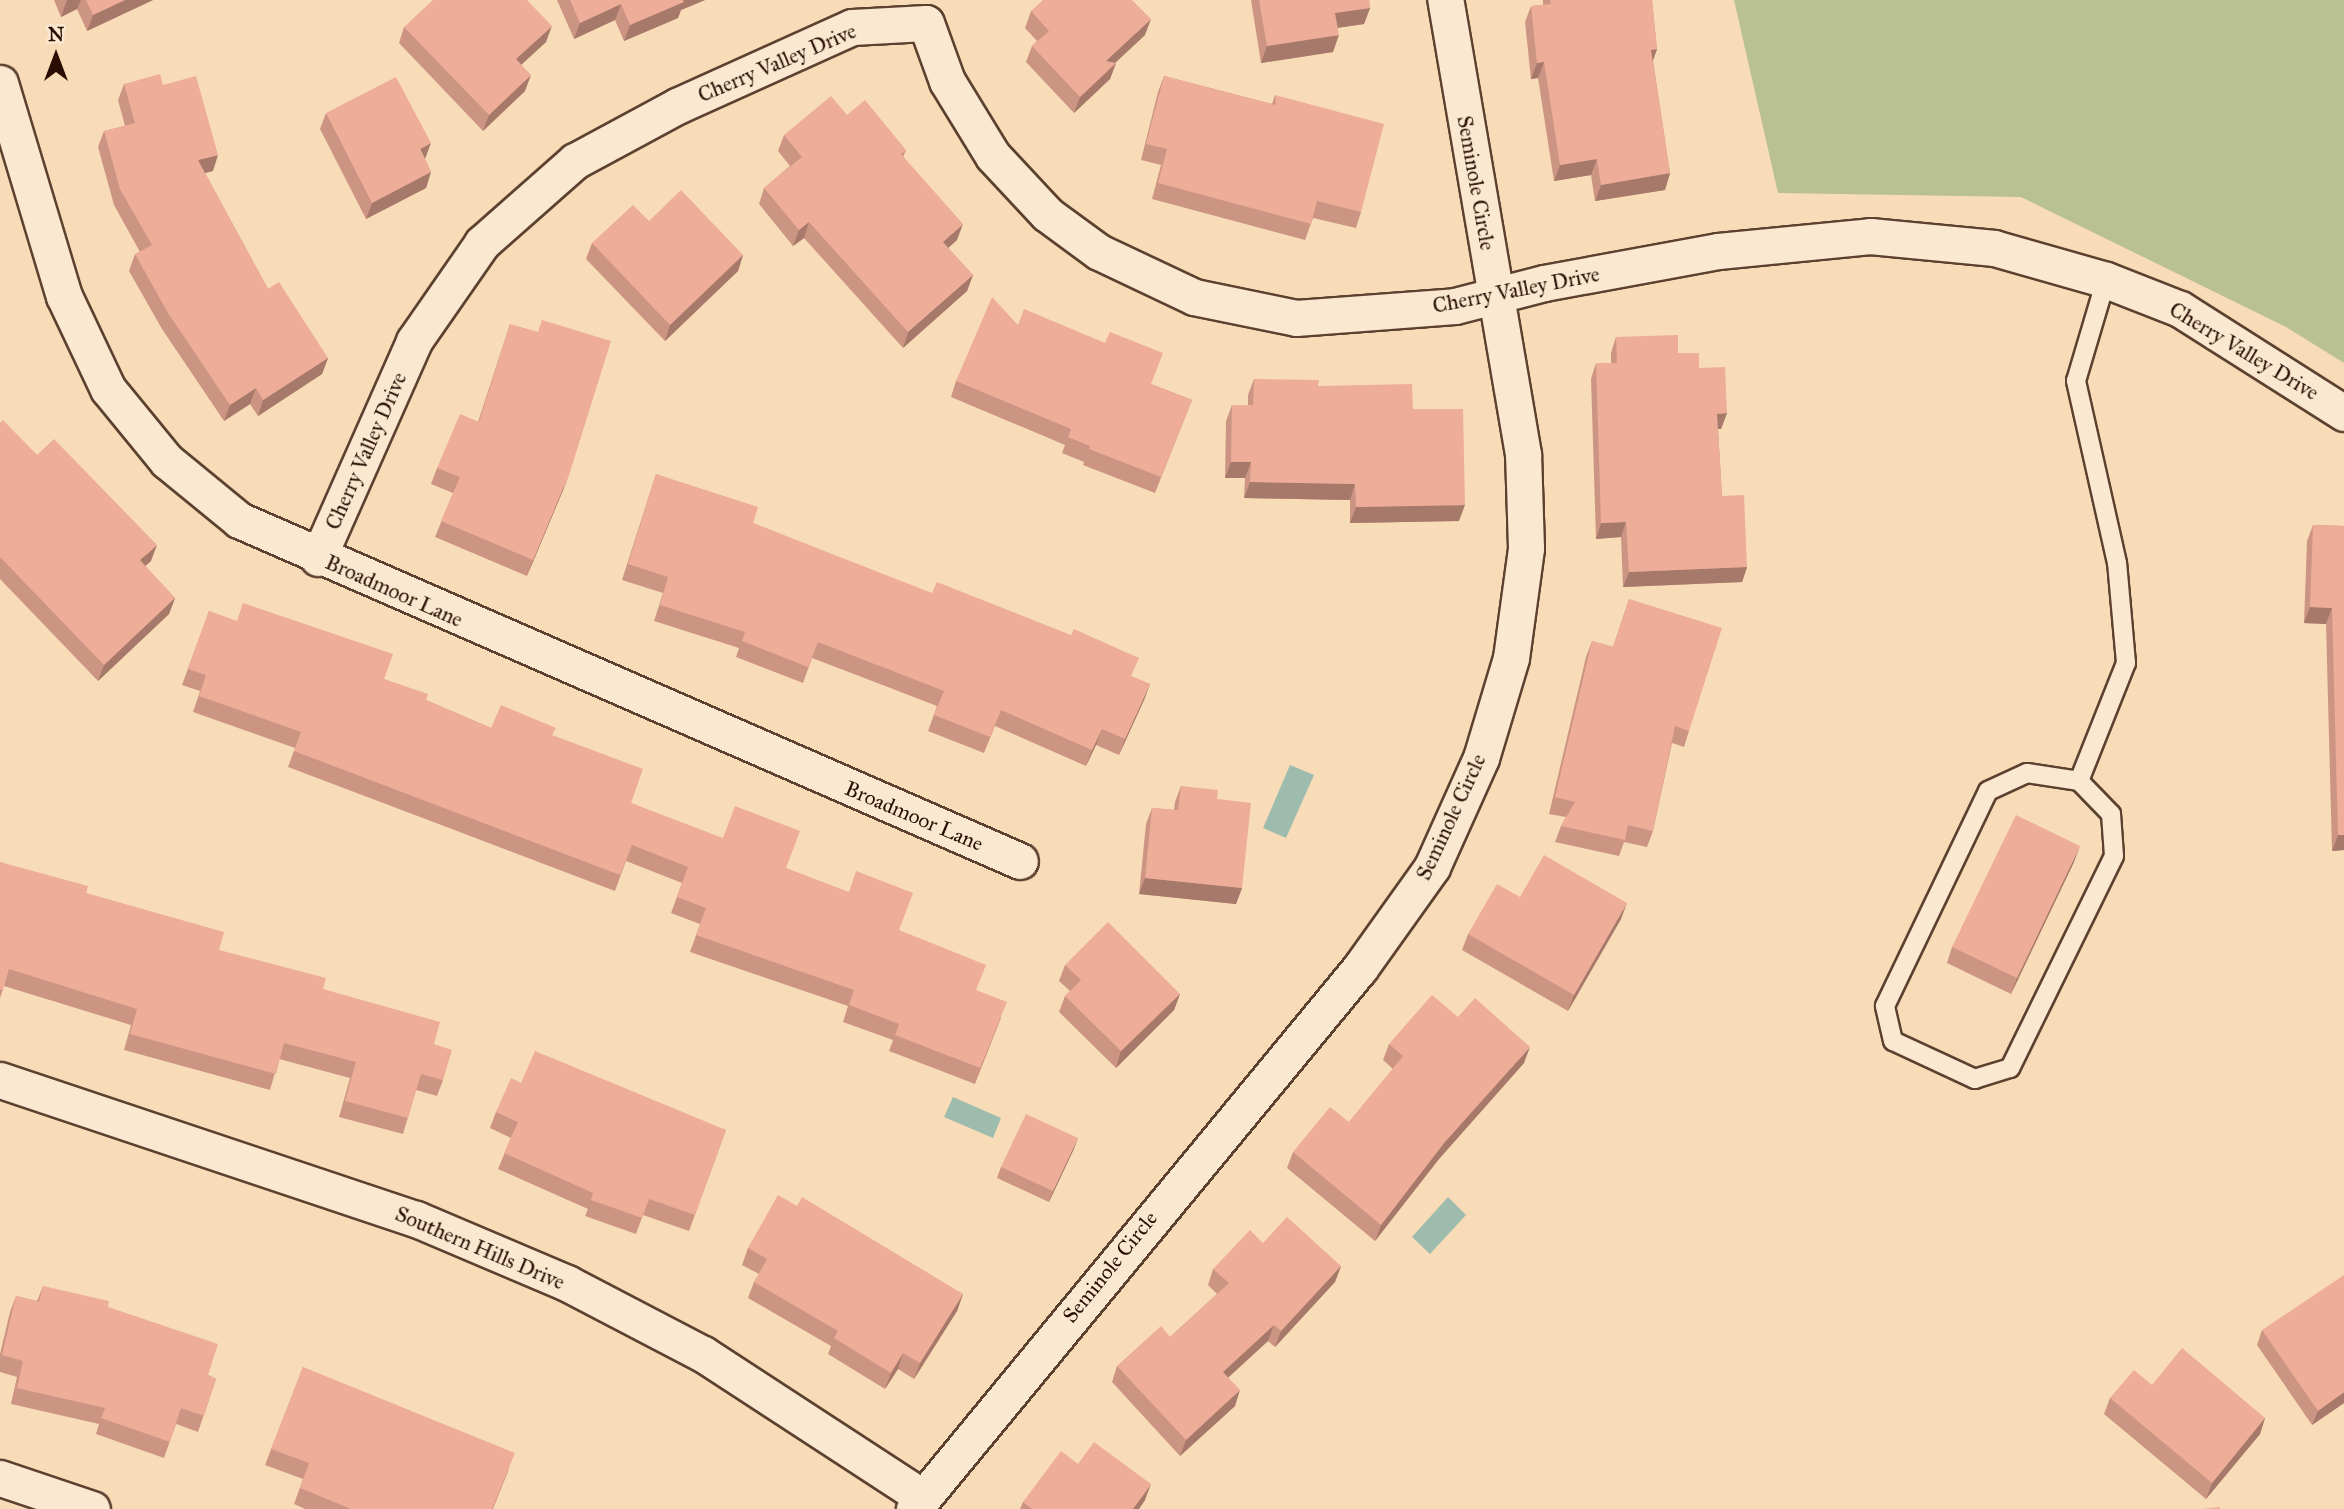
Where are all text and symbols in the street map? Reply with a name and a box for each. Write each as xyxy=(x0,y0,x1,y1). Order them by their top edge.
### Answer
street label: Cherry Valley Drive xyxy=(694,18,860,108)
north arrow xyxy=(21,21,91,91)
text: N xyxy=(48,23,64,46)
street label: Seminole Circle xyxy=(1452,114,1500,252)
street label: Cherry Valley Drive xyxy=(1430,261,1602,319)
street label: Cherry Valley Drive xyxy=(2165,297,2323,405)
street label: Cherry Valley Drive xyxy=(320,368,412,534)
street label: Broadmoor Lane xyxy=(321,549,467,633)
street label: Seminole Circle xyxy=(1411,750,1491,884)
street label: Broadmoor Lane xyxy=(841,776,987,856)
street label: Southern Hills Drive xyxy=(391,1201,569,1295)
street label: Seminole Circle xyxy=(1057,1206,1163,1328)

